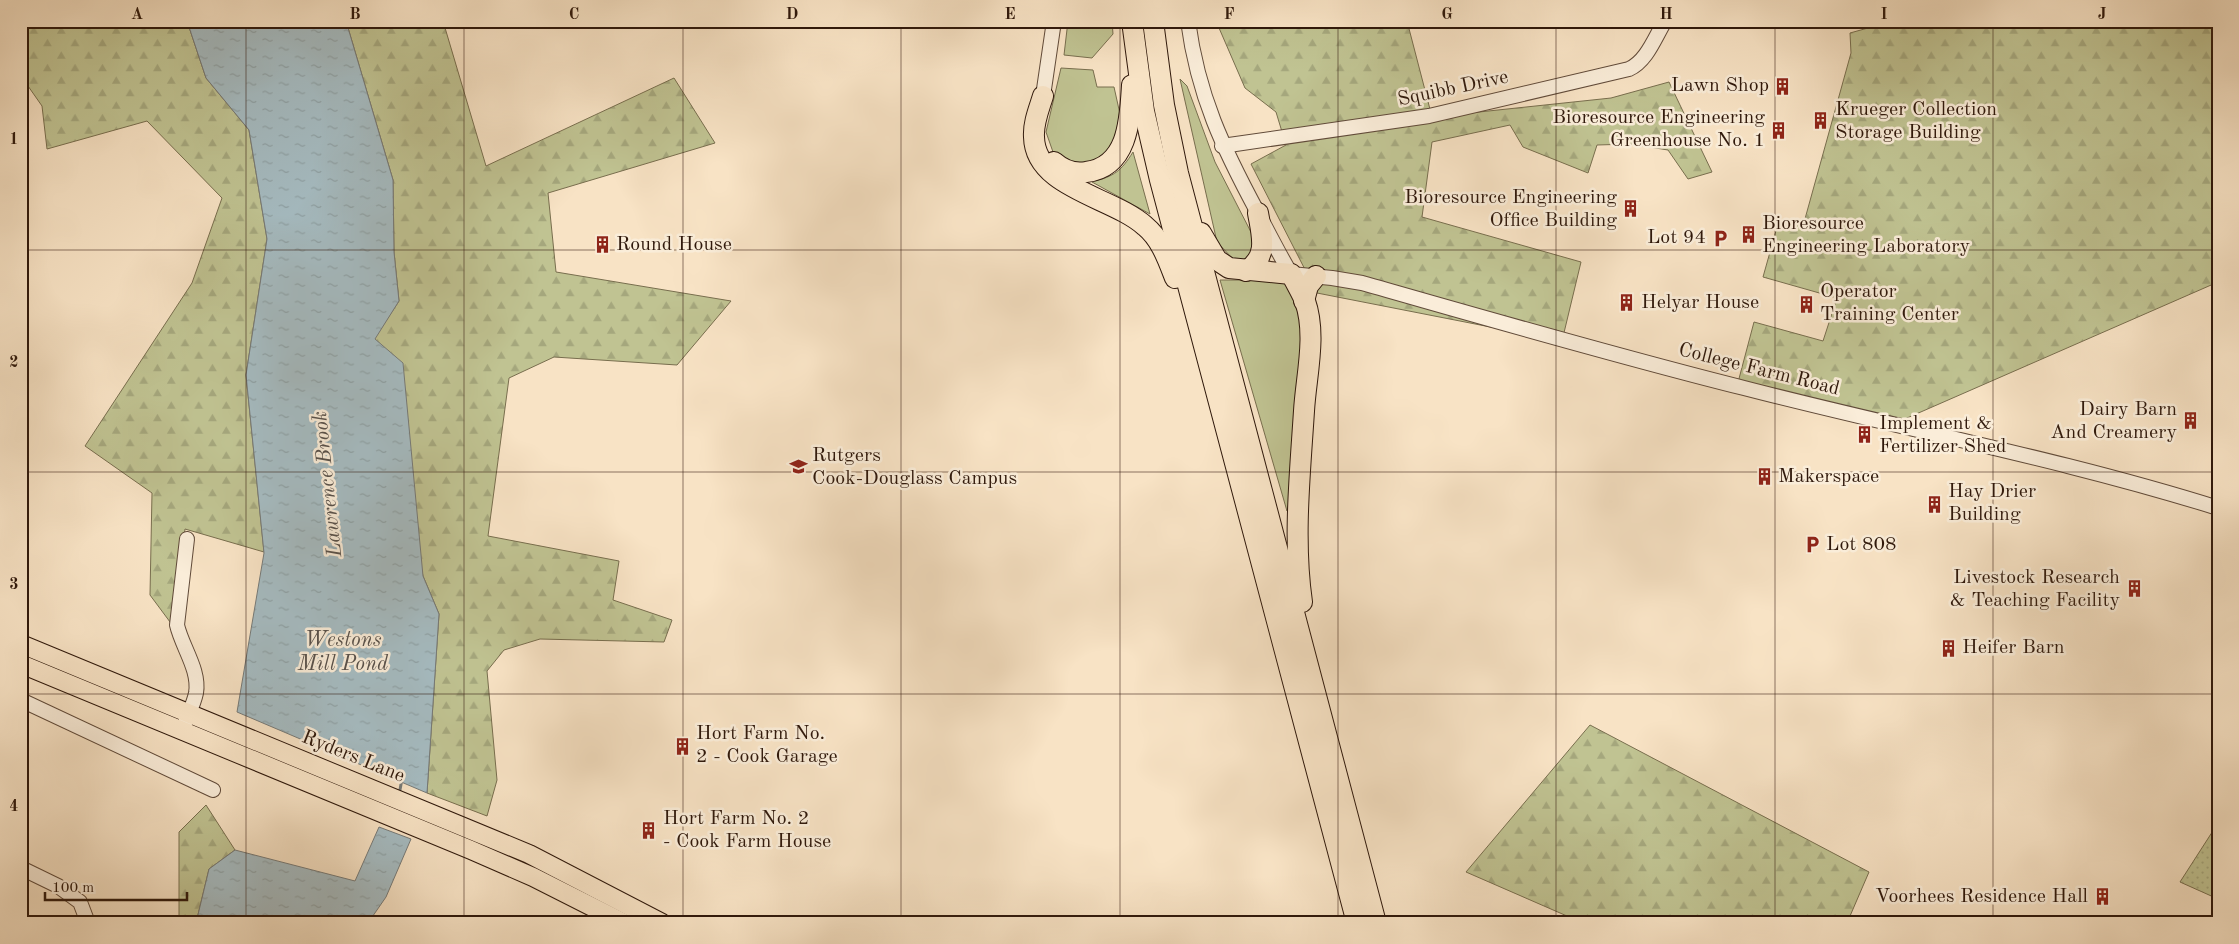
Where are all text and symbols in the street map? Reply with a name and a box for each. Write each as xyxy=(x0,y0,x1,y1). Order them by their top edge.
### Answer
text: A xyxy=(131,7,143,23)
text: B xyxy=(349,7,361,23)
text: C xyxy=(569,7,579,23)
text: D xyxy=(786,7,798,23)
text: E xyxy=(1004,7,1016,23)
text: F xyxy=(1224,7,1235,23)
text: G xyxy=(1441,7,1453,23)
text: H xyxy=(1659,7,1673,23)
text: I xyxy=(1880,7,1888,23)
text: J xyxy=(2098,7,2107,23)
street label: Squibb Drive xyxy=(1396,68,1510,110)
place label: Lawn Shop xyxy=(1671,76,1769,96)
building icon: Lawn Shop xyxy=(1773,76,1793,96)
place label: Krueger Collection Storage Building xyxy=(1835,100,1997,143)
place label: Bioresource Engineering Greenhouse No. 1 xyxy=(1552,108,1765,151)
building icon: Krueger Collection Storage Building xyxy=(1811,111,1831,131)
building icon: Bioresource Engineering Greenhouse No. 1 xyxy=(1769,120,1789,140)
text: 1 xyxy=(9,132,19,148)
place label: Bioresource Engineering Office Building xyxy=(1404,188,1617,231)
building icon: Bioresource Engineering Office Building xyxy=(1621,199,1641,219)
place label: Bioresource Engineering Laboratory xyxy=(1762,214,1970,257)
building icon: Bioresource Engineering Laboratory xyxy=(1738,225,1758,245)
place label: Lot 94 xyxy=(1647,228,1706,248)
parking icon: Lot 94 xyxy=(1710,228,1730,248)
building icon: Round House xyxy=(592,235,612,255)
place label: Round House xyxy=(616,235,732,255)
place label: Operator Training Center xyxy=(1820,282,1959,325)
building icon: Helyar House xyxy=(1617,293,1637,313)
place label: Helyar House xyxy=(1641,293,1759,313)
building icon: Operator Training Center xyxy=(1796,294,1816,314)
street label: College Farm Road xyxy=(1676,340,1842,400)
text: 2 xyxy=(9,355,19,371)
place label: Dairy Barn And Creamery xyxy=(2050,400,2177,443)
water label: Lawrence Brook xyxy=(310,410,346,559)
building icon: Dairy Barn And Creamery xyxy=(2181,411,2201,431)
place label: Implement & Fertilizer Shed xyxy=(1879,414,2006,457)
building icon: Implement & Fertilizer Shed xyxy=(1855,425,1875,445)
place label: Rutgers Cook-Douglass Campus xyxy=(812,446,1017,489)
school or university icon: Rutgers Cook-Douglass Campus xyxy=(788,457,808,477)
building icon: Makerspace xyxy=(1754,467,1774,487)
place label: Makerspace xyxy=(1778,467,1879,487)
place label: Hay Drier Building xyxy=(1948,482,2036,525)
building icon: Hay Drier Building xyxy=(1924,494,1944,514)
parking icon: Lot 808 xyxy=(1802,535,1822,555)
place label: Lot 808 xyxy=(1826,535,1897,555)
place label: Livestock Research & Teaching Facility xyxy=(1950,568,2120,611)
text: 3 xyxy=(9,577,19,593)
building icon: Livestock Research & Teaching Facility xyxy=(2124,579,2144,599)
water label: Westons Mill Pond xyxy=(297,630,389,675)
building icon: Heifer Barn xyxy=(1938,638,1958,658)
place label: Heifer Barn xyxy=(1962,638,2065,658)
place label: Hort Farm No. 2 - Cook Garage xyxy=(696,724,838,767)
street label: Ryders Lane xyxy=(299,727,407,787)
building icon: Hort Farm No. 2 - Cook Garage xyxy=(672,736,692,756)
text: 4 xyxy=(9,799,19,815)
place label: Hort Farm No. 2 - Cook Farm House xyxy=(663,809,831,852)
building icon: Hort Farm No. 2 - Cook Farm House xyxy=(639,821,659,841)
scale bar xyxy=(45,869,188,901)
text: 100 m xyxy=(52,881,94,896)
place label: Voorhees Residence Hall xyxy=(1875,887,2088,907)
building icon: Voorhees Residence Hall xyxy=(2092,887,2112,907)

